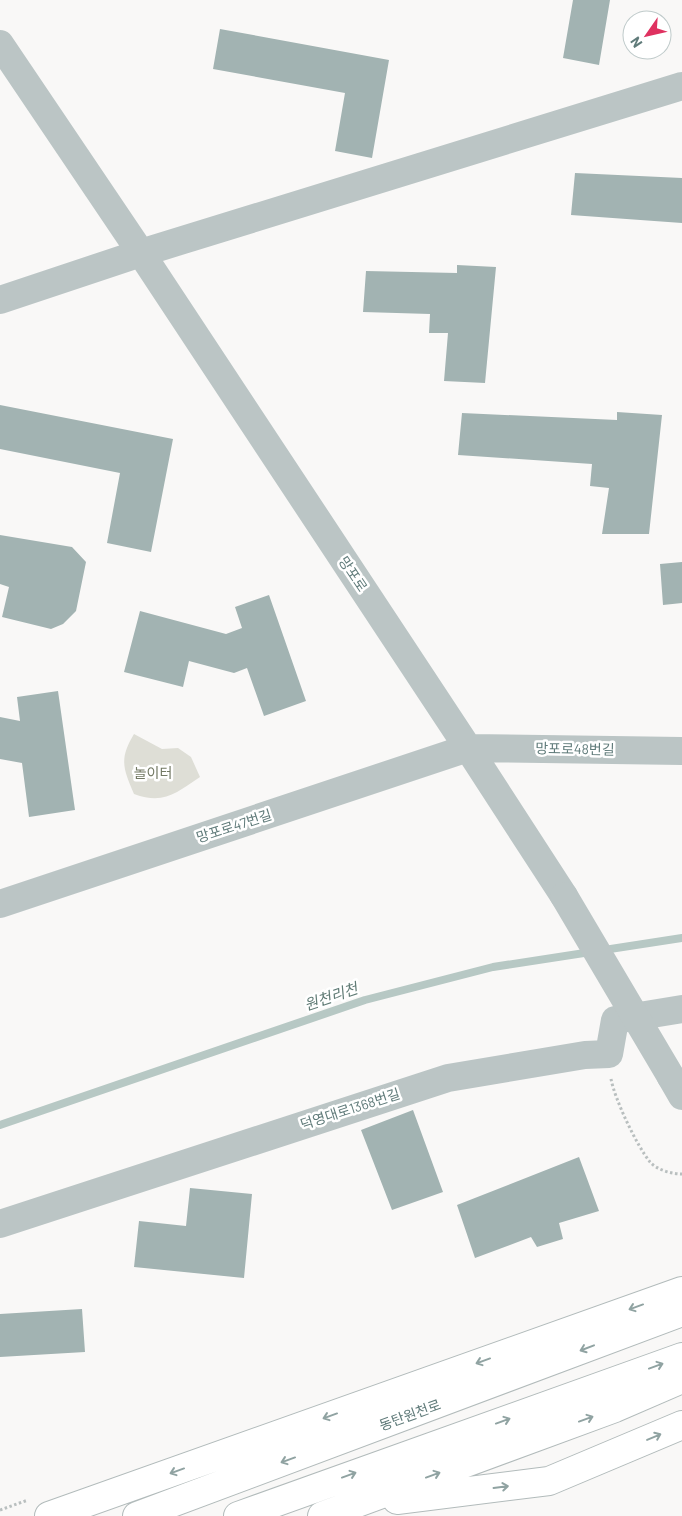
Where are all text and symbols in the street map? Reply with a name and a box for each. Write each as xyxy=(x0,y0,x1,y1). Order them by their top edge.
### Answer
north arrow xyxy=(622,10,672,60)
text: N xyxy=(626,34,645,51)
street label: 망포로 xyxy=(336,553,371,595)
street label: 망포로48번길 xyxy=(535,739,615,758)
park label: 놀이터 xyxy=(134,764,172,781)
street label: 망포로47번길 xyxy=(194,805,274,846)
water label: 원천리천 xyxy=(302,978,362,1014)
street label: 덕영대로1368번길 xyxy=(298,1084,402,1133)
one-way arrow xyxy=(629,1303,644,1312)
one-way arrow xyxy=(580,1344,596,1353)
one-way arrow xyxy=(475,1357,491,1367)
one-way arrow xyxy=(647,1361,663,1370)
street label: 동탄원천로 xyxy=(377,1395,443,1434)
one-way arrow xyxy=(323,1412,338,1421)
one-way arrow xyxy=(578,1414,593,1423)
one-way arrow xyxy=(494,1415,510,1425)
one-way arrow xyxy=(646,1432,661,1441)
one-way arrow xyxy=(280,1456,296,1465)
one-way arrow xyxy=(170,1467,185,1476)
one-way arrow xyxy=(341,1470,357,1479)
one-way arrow xyxy=(425,1470,441,1479)
one-way arrow xyxy=(492,1482,508,1492)

